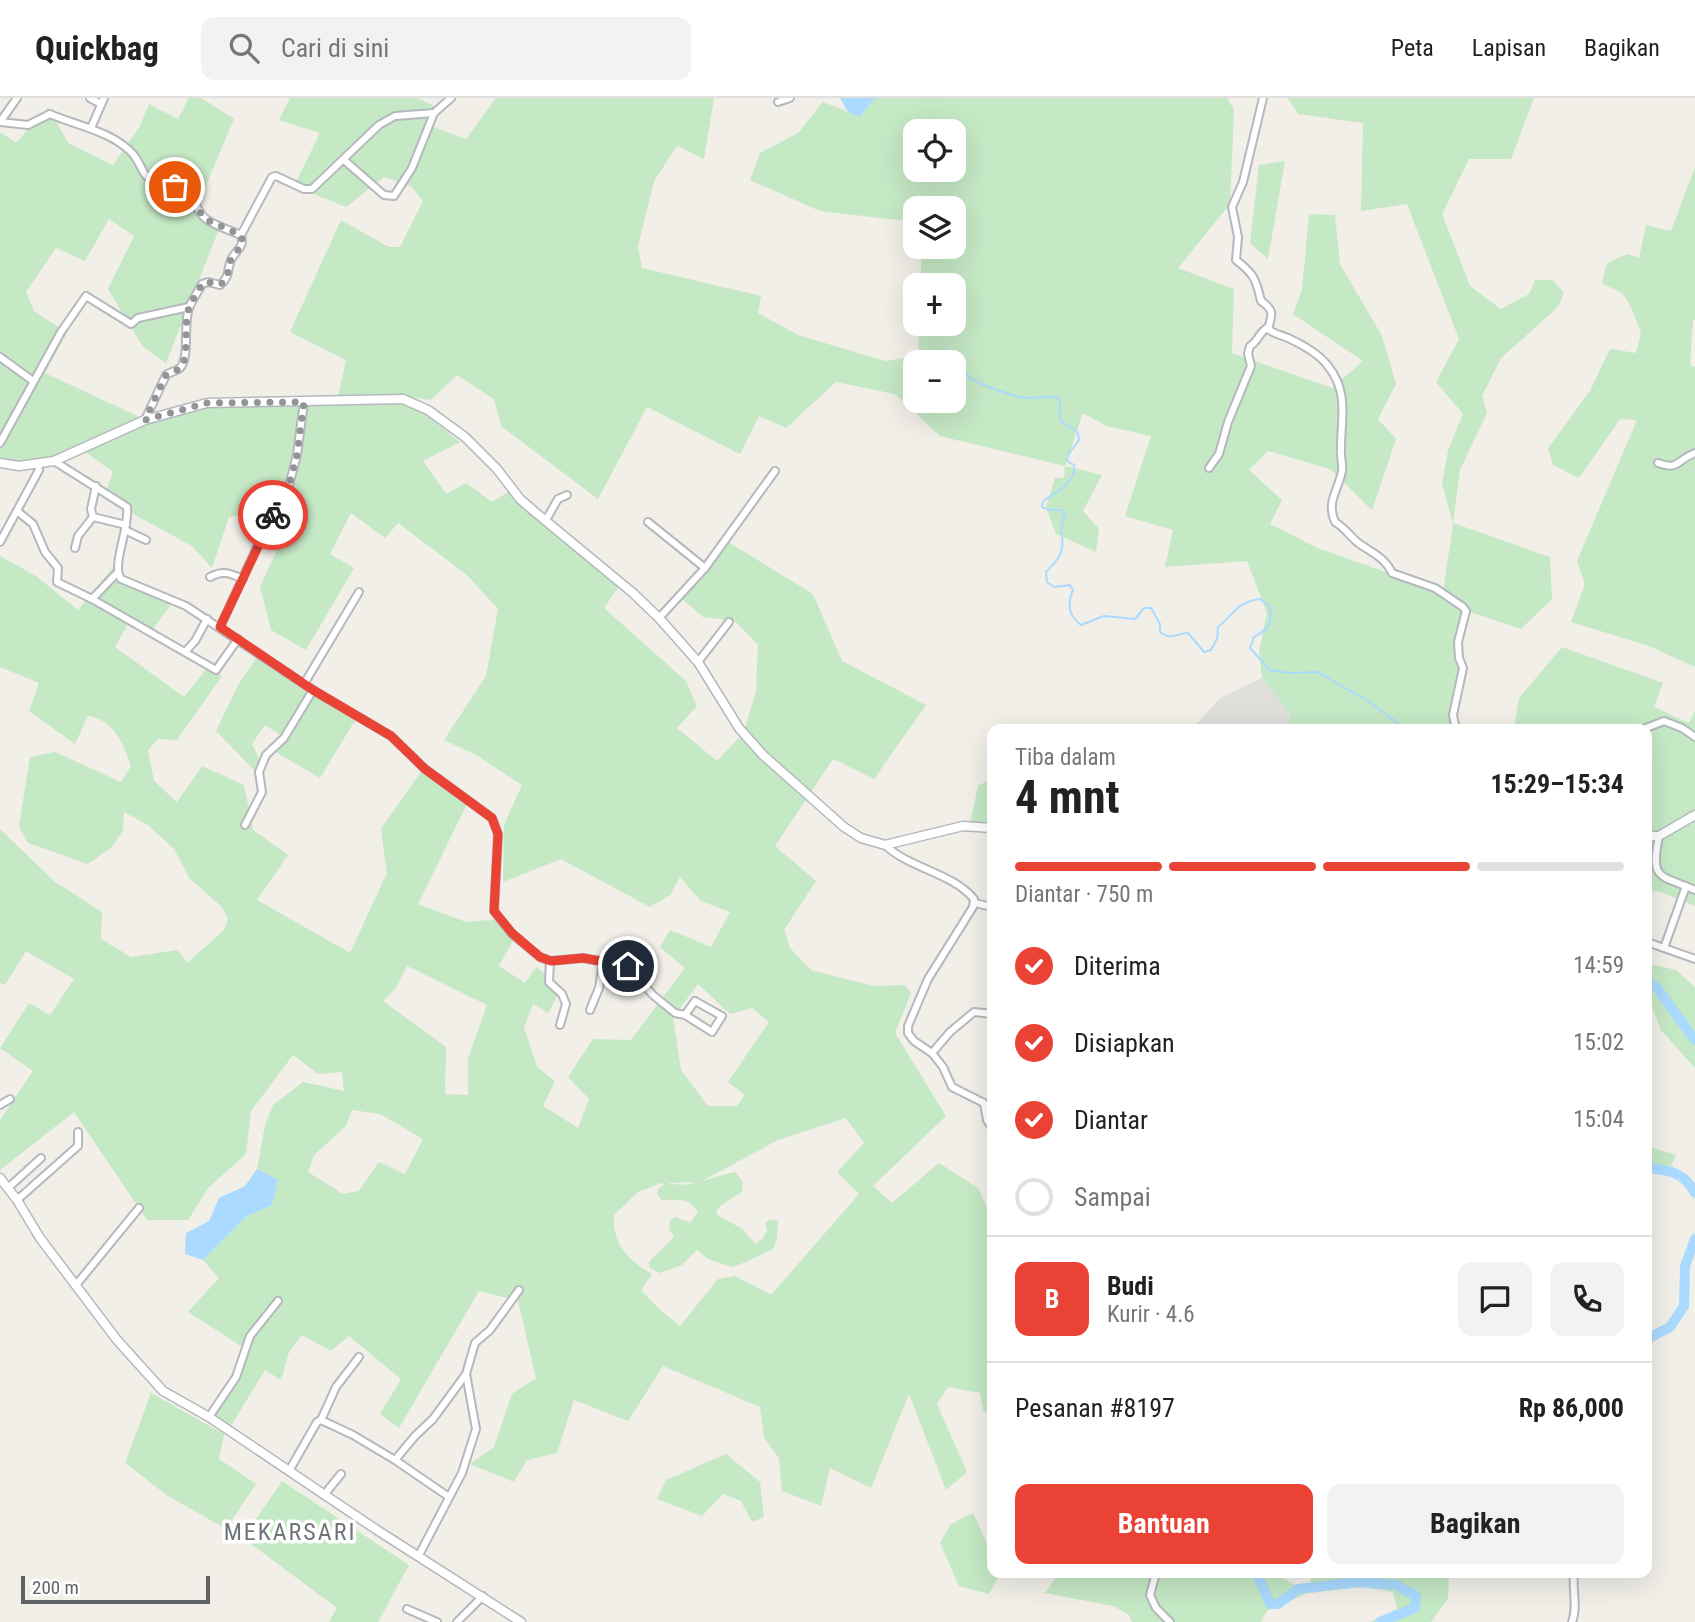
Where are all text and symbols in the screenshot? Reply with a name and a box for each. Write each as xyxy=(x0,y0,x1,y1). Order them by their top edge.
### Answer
search box xyxy=(201,17,691,80)
text: Quickbag xyxy=(35,29,159,68)
icon: search xyxy=(225,29,263,67)
text: Cari di sini xyxy=(281,33,389,63)
text: Peta xyxy=(1391,34,1434,62)
text: Lapisan xyxy=(1472,34,1546,62)
text: Bagikan xyxy=(1584,34,1660,62)
map controls xyxy=(903,119,966,413)
button: locate xyxy=(903,119,966,182)
pin xyxy=(145,157,205,217)
icon: bag xyxy=(156,168,194,206)
button: layers xyxy=(903,196,966,259)
button: + xyxy=(903,273,966,336)
button: − xyxy=(903,350,966,413)
courier xyxy=(238,480,308,550)
icon: bike xyxy=(254,496,292,534)
text: Tiba dalam xyxy=(1015,744,1116,771)
text: 15:29–15:34 xyxy=(1490,769,1624,799)
text: 4 mnt xyxy=(1015,770,1120,824)
text: Diantar · 750 m xyxy=(1015,881,1153,908)
pin xyxy=(598,936,658,996)
icon: home xyxy=(609,947,647,985)
icon: check xyxy=(1015,947,1053,985)
text: Diterima xyxy=(1074,951,1161,981)
text: 14:59 xyxy=(1573,952,1624,979)
icon: check xyxy=(1015,1024,1053,1062)
text: Disiapkan xyxy=(1074,1028,1175,1058)
text: 15:02 xyxy=(1573,1029,1624,1056)
icon: check xyxy=(1015,1101,1053,1139)
text: Diantar xyxy=(1074,1105,1148,1135)
text: 15:04 xyxy=(1573,1106,1624,1133)
text: Sampai xyxy=(1074,1182,1151,1212)
button: chat xyxy=(1458,1262,1532,1336)
button: phone xyxy=(1550,1262,1624,1336)
text: Budi xyxy=(1107,1271,1154,1301)
text: B xyxy=(1045,1284,1059,1314)
text: Kurir · 4.6 xyxy=(1107,1301,1195,1328)
text: Pesanan #8197 xyxy=(1015,1393,1175,1423)
text: Rp 86,000 xyxy=(1519,1393,1624,1423)
button: Bantuan xyxy=(1015,1484,1313,1564)
button: Bagikan xyxy=(1327,1484,1624,1564)
district label: MEKARSARI xyxy=(224,1518,356,1546)
scale bar xyxy=(21,1573,210,1605)
text: 200 m xyxy=(32,1576,79,1599)

